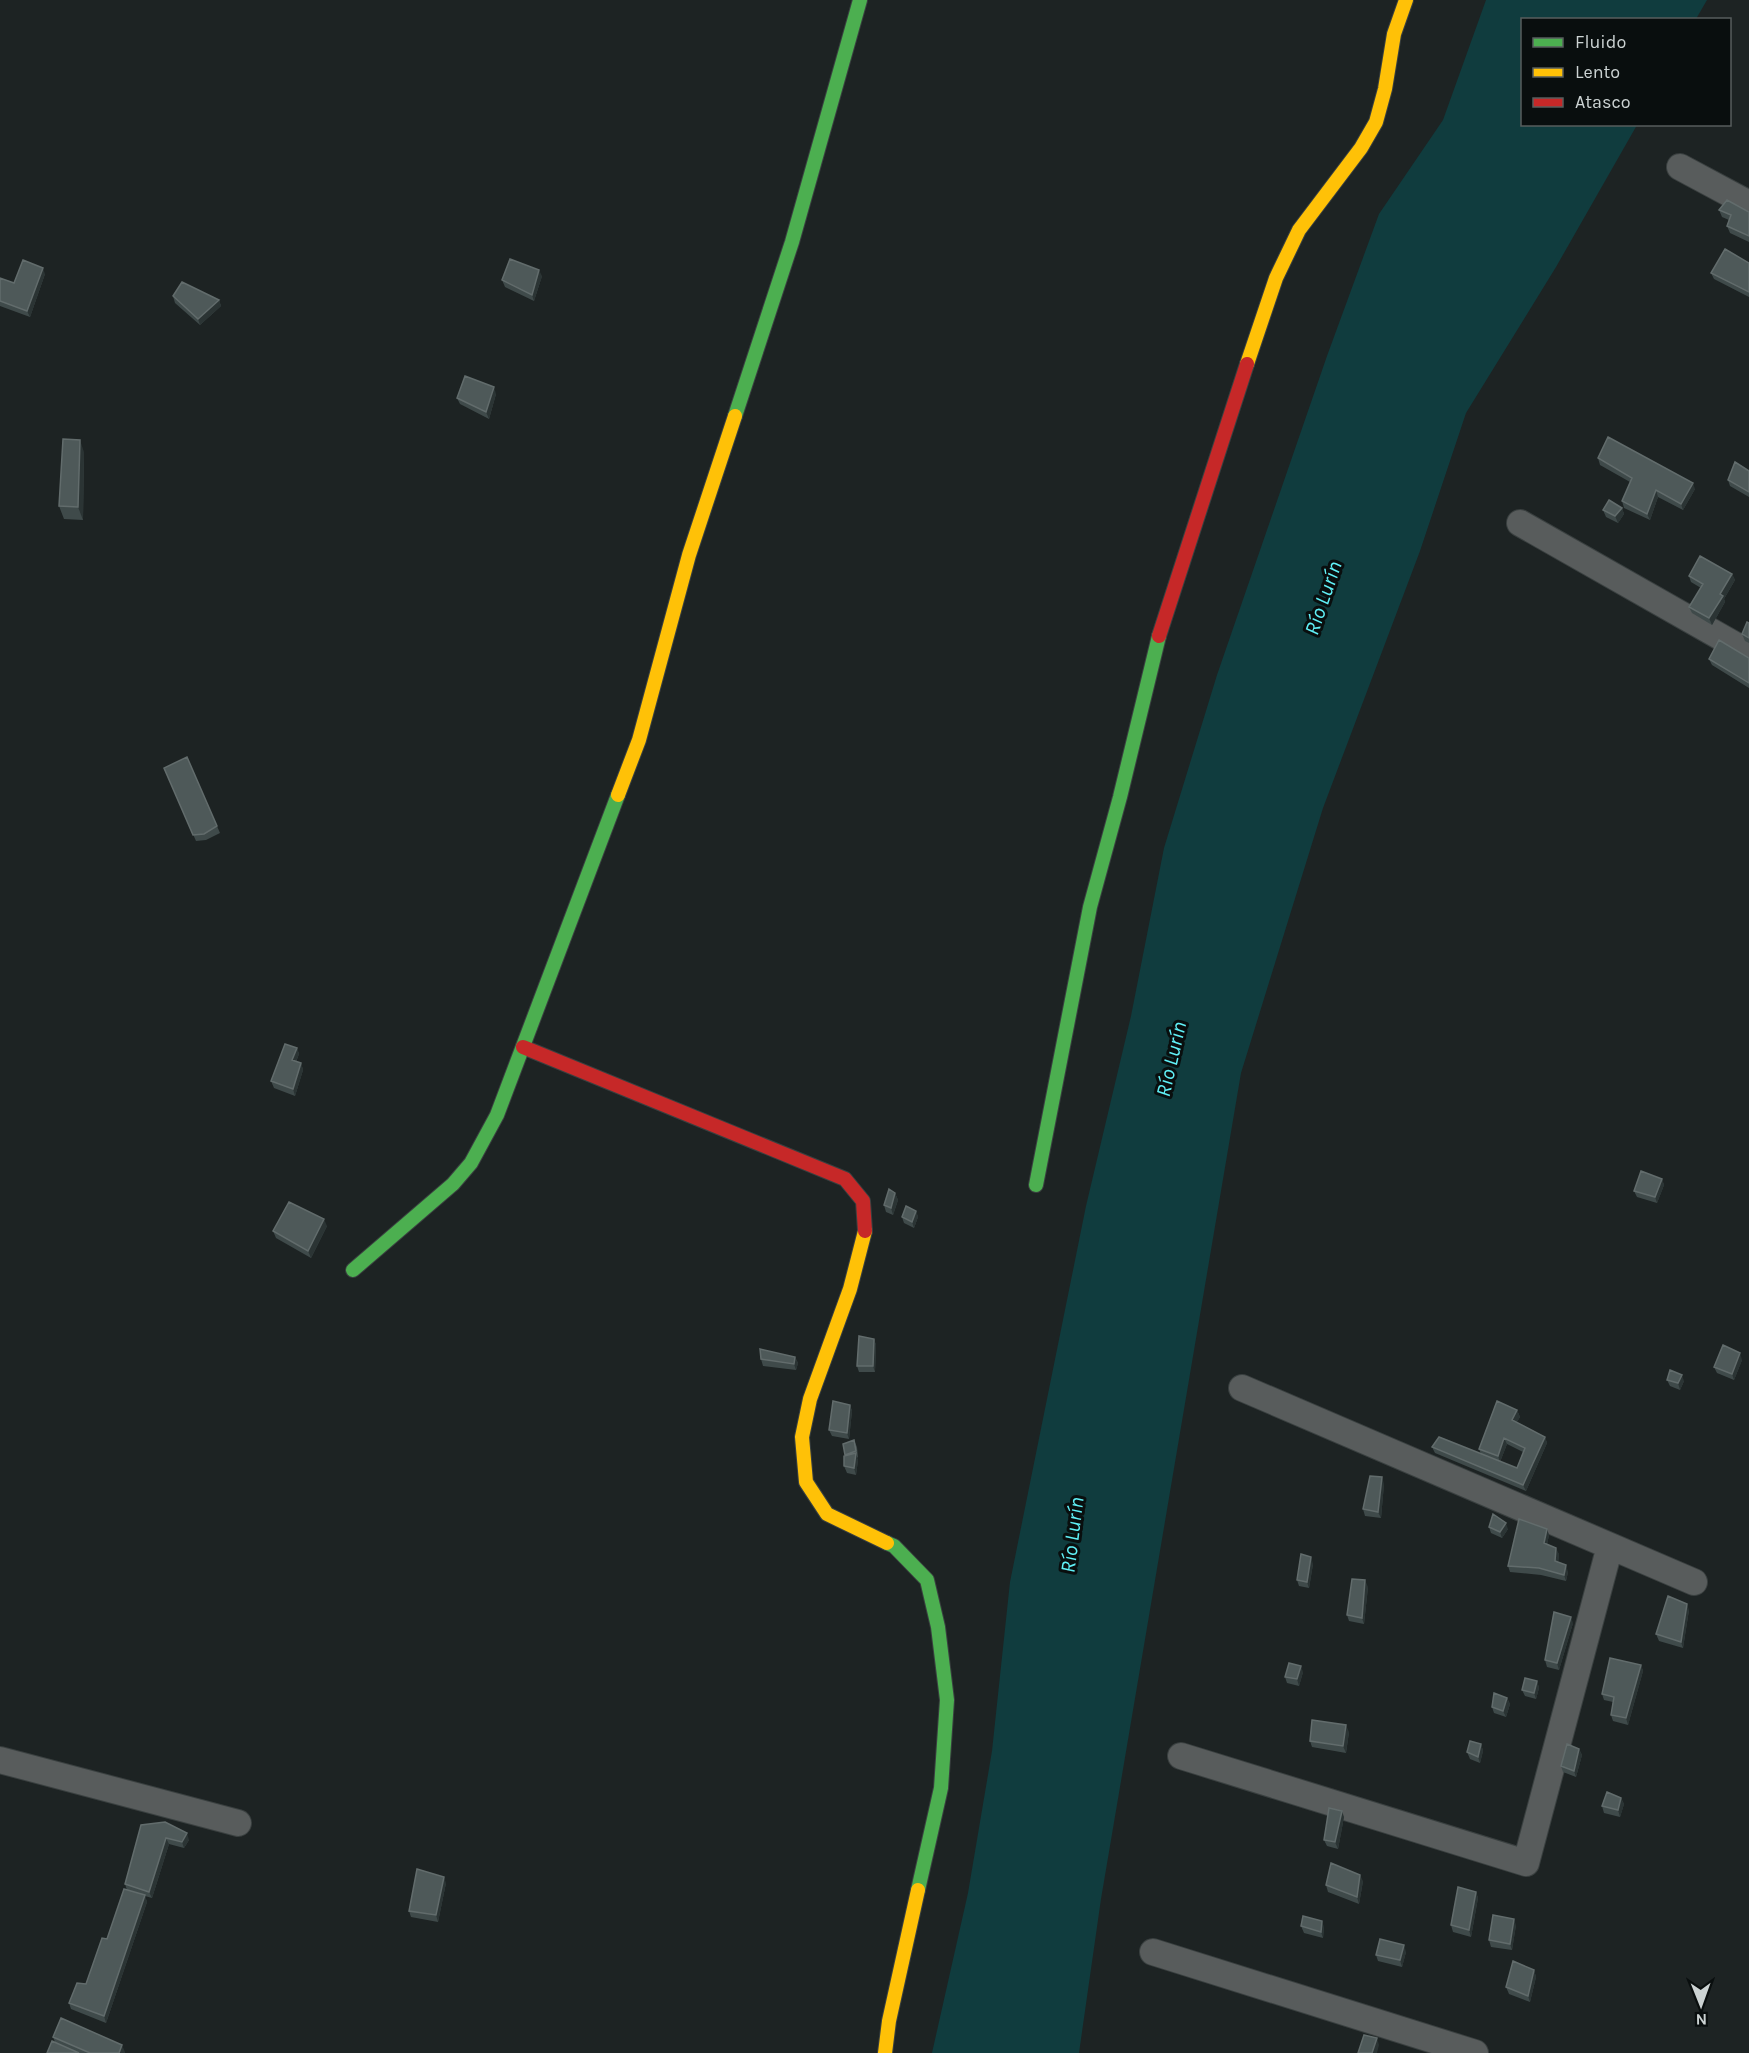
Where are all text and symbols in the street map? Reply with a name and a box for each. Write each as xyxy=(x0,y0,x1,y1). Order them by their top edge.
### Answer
legend xyxy=(1521,18,1731,126)
text: Fluido xyxy=(1575,31,1626,53)
text: Lento xyxy=(1575,61,1620,83)
text: Atasco xyxy=(1575,91,1631,113)
water label: Río Lurín xyxy=(1299,558,1347,638)
water label: Río Lurín xyxy=(1151,1019,1191,1099)
water label: Río Lurín xyxy=(1055,1496,1089,1574)
north arrow xyxy=(1671,1975,1731,2035)
text: N xyxy=(1695,2010,1707,2029)

